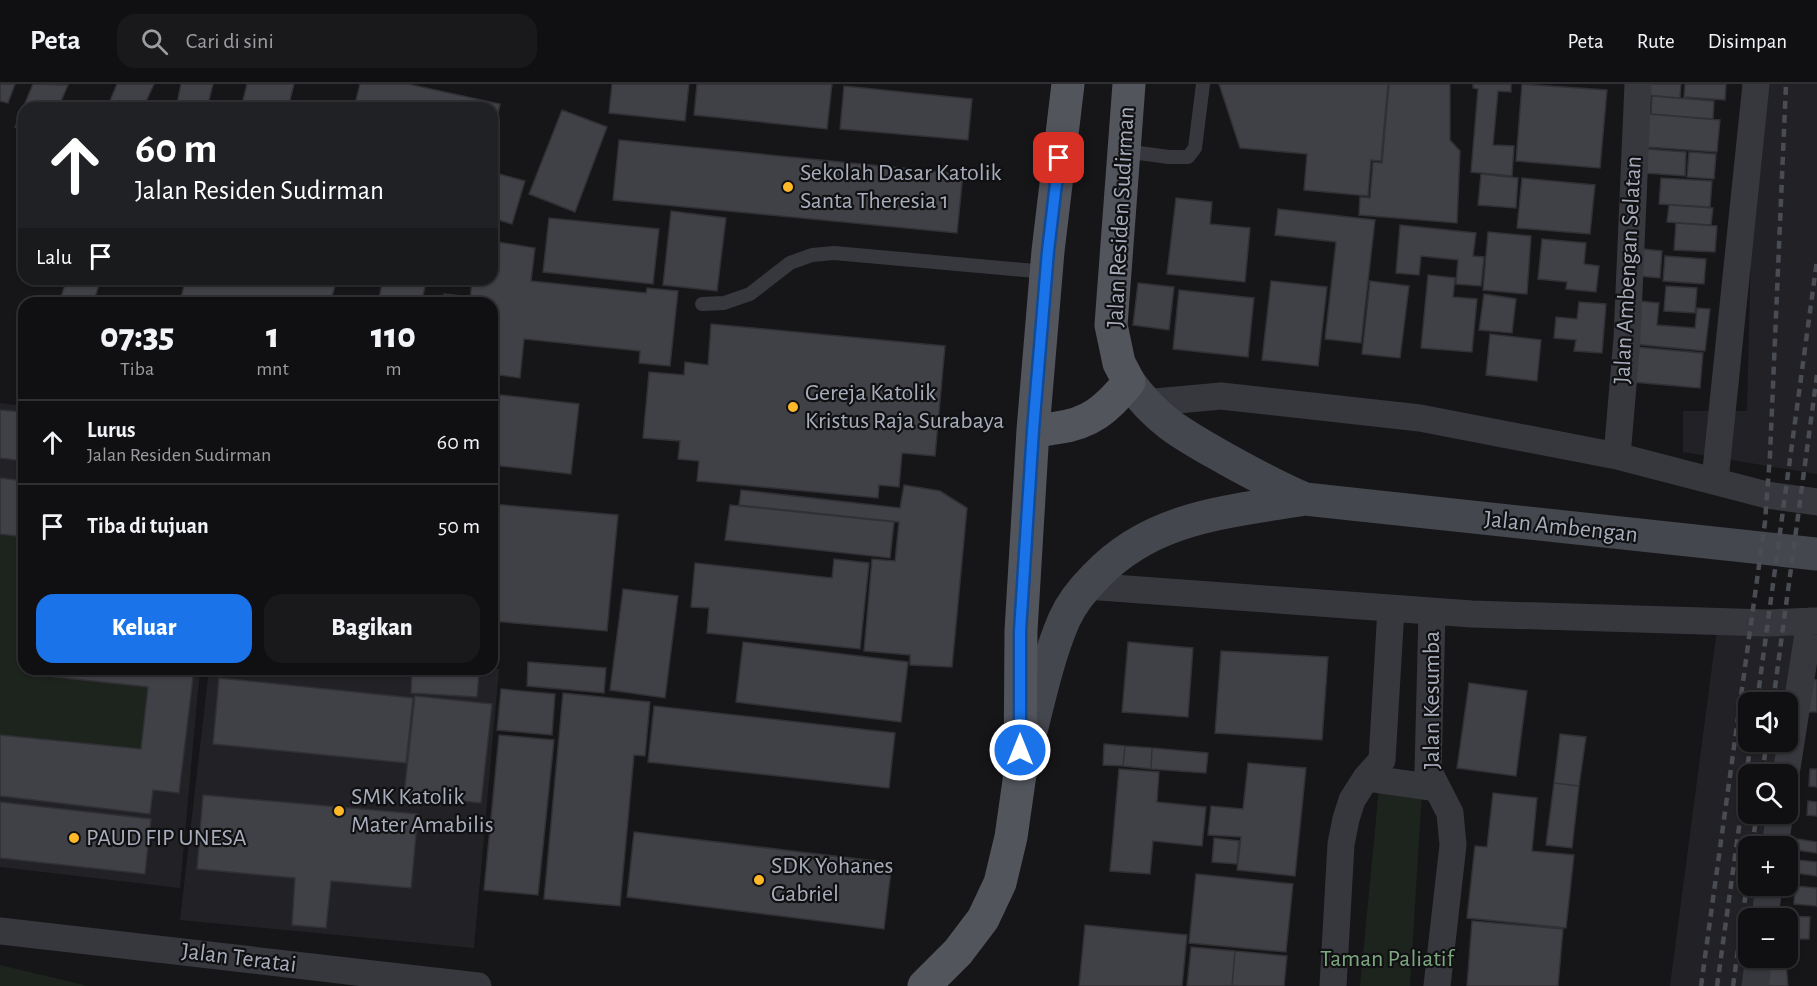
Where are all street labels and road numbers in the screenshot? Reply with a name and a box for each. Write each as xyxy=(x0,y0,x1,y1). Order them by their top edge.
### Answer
street label: Jalan Residen Sudirman xyxy=(1103,106,1139,328)
street label: Jalan Ambengan Selatan xyxy=(1610,155,1646,385)
street label: Jalan Ambengan xyxy=(1483,507,1639,547)
street label: Jalan Kesumba xyxy=(1420,631,1444,769)
street label: Jalan Teratai xyxy=(180,939,298,977)

